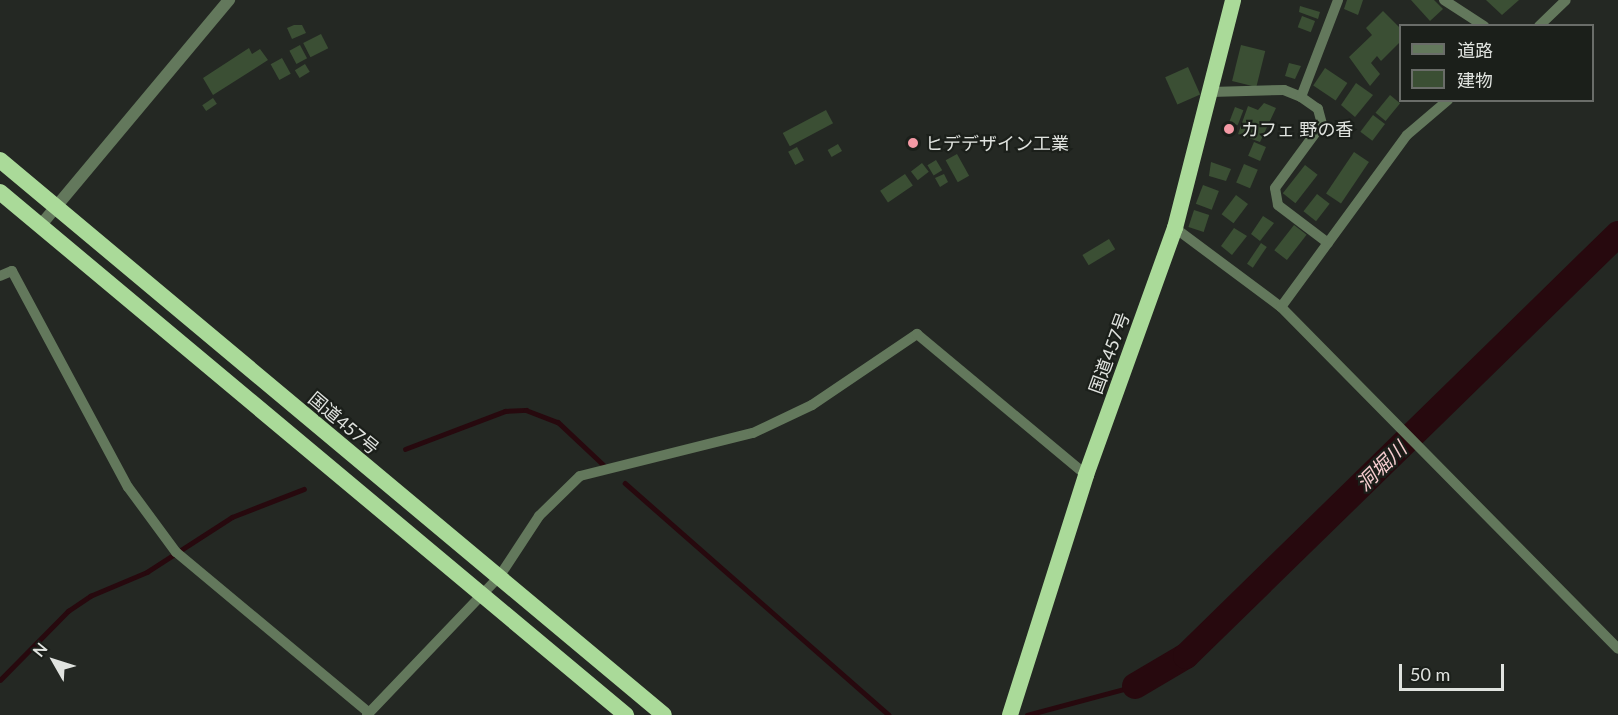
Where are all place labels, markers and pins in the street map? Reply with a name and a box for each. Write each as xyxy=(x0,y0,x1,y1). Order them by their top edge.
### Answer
place label: カフェ 野の香 xyxy=(1241,118,1354,140)
marker: カフェ 野の香 xyxy=(1222,122,1236,136)
place label: ヒデデザイン工業 xyxy=(925,132,1069,154)
marker: ヒデデザイン工業 xyxy=(906,136,920,150)

